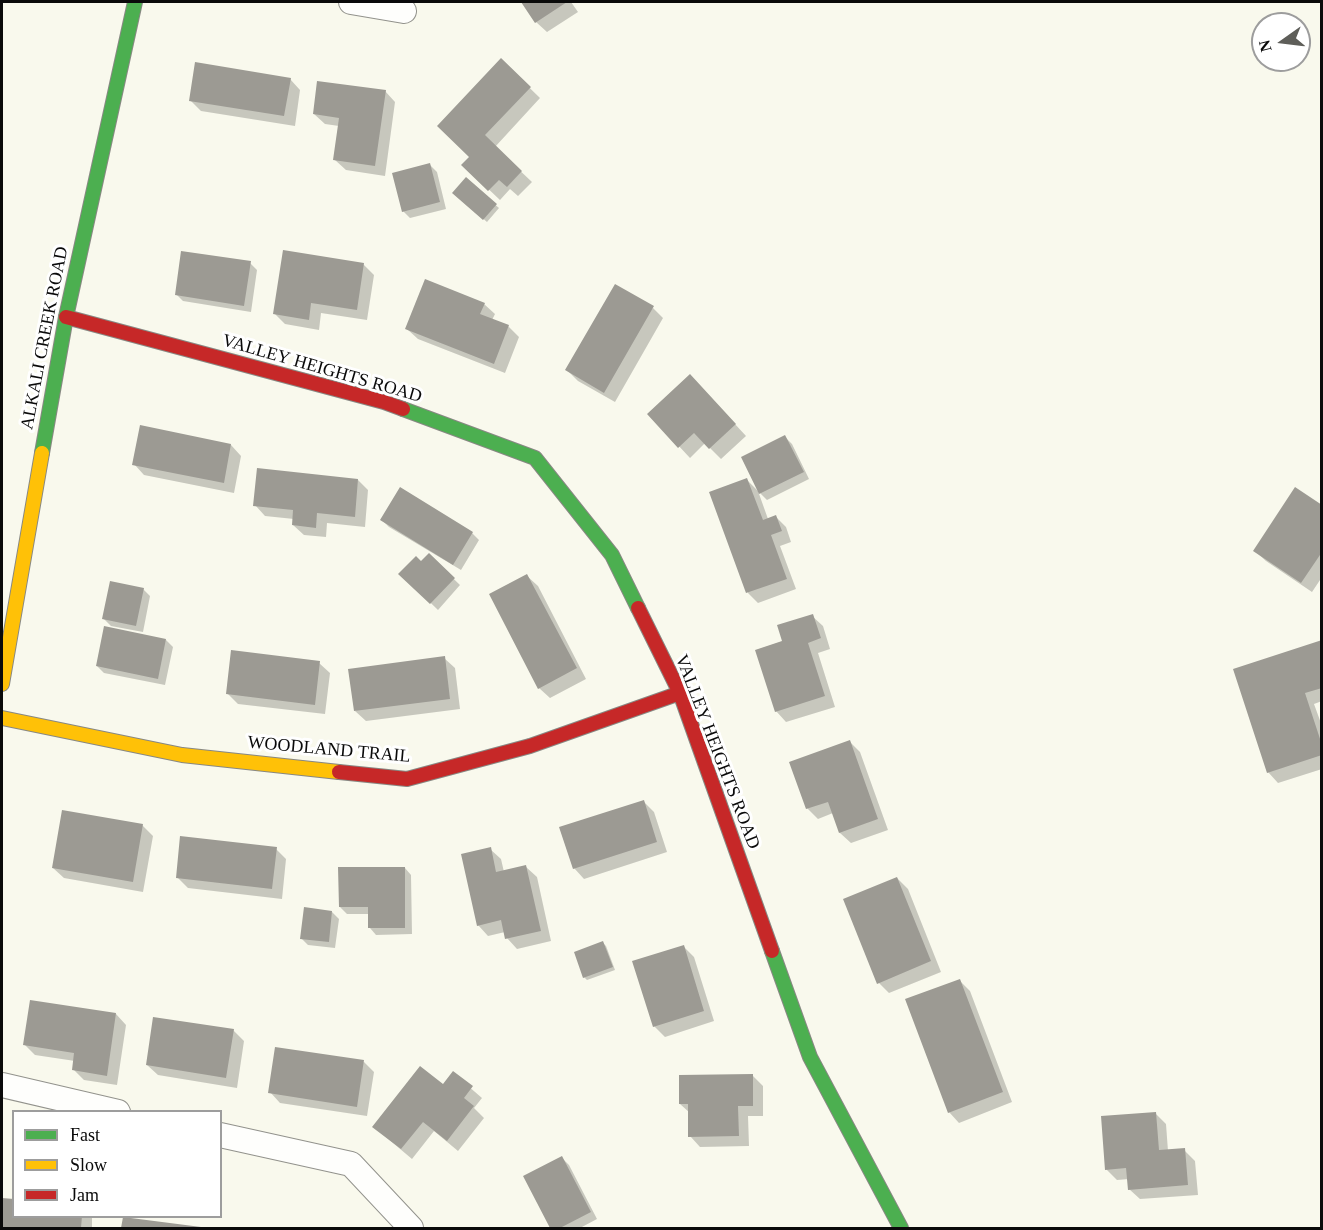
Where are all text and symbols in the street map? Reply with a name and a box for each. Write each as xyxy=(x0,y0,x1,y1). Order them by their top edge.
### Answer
north arrow xyxy=(1251,12,1311,72)
text: N xyxy=(1255,38,1275,54)
street label: ALKALI CREEK ROAD xyxy=(17,245,73,431)
street label: VALLEY HEIGHTS ROAD xyxy=(220,330,424,408)
street label: VALLEY HEIGHTS ROAD xyxy=(670,652,764,852)
street label: WOODLAND TRAIL xyxy=(247,732,411,768)
legend xyxy=(12,1110,222,1218)
text: Fast xyxy=(70,1125,100,1145)
text: Slow xyxy=(70,1155,107,1175)
text: Jam xyxy=(70,1185,99,1205)

